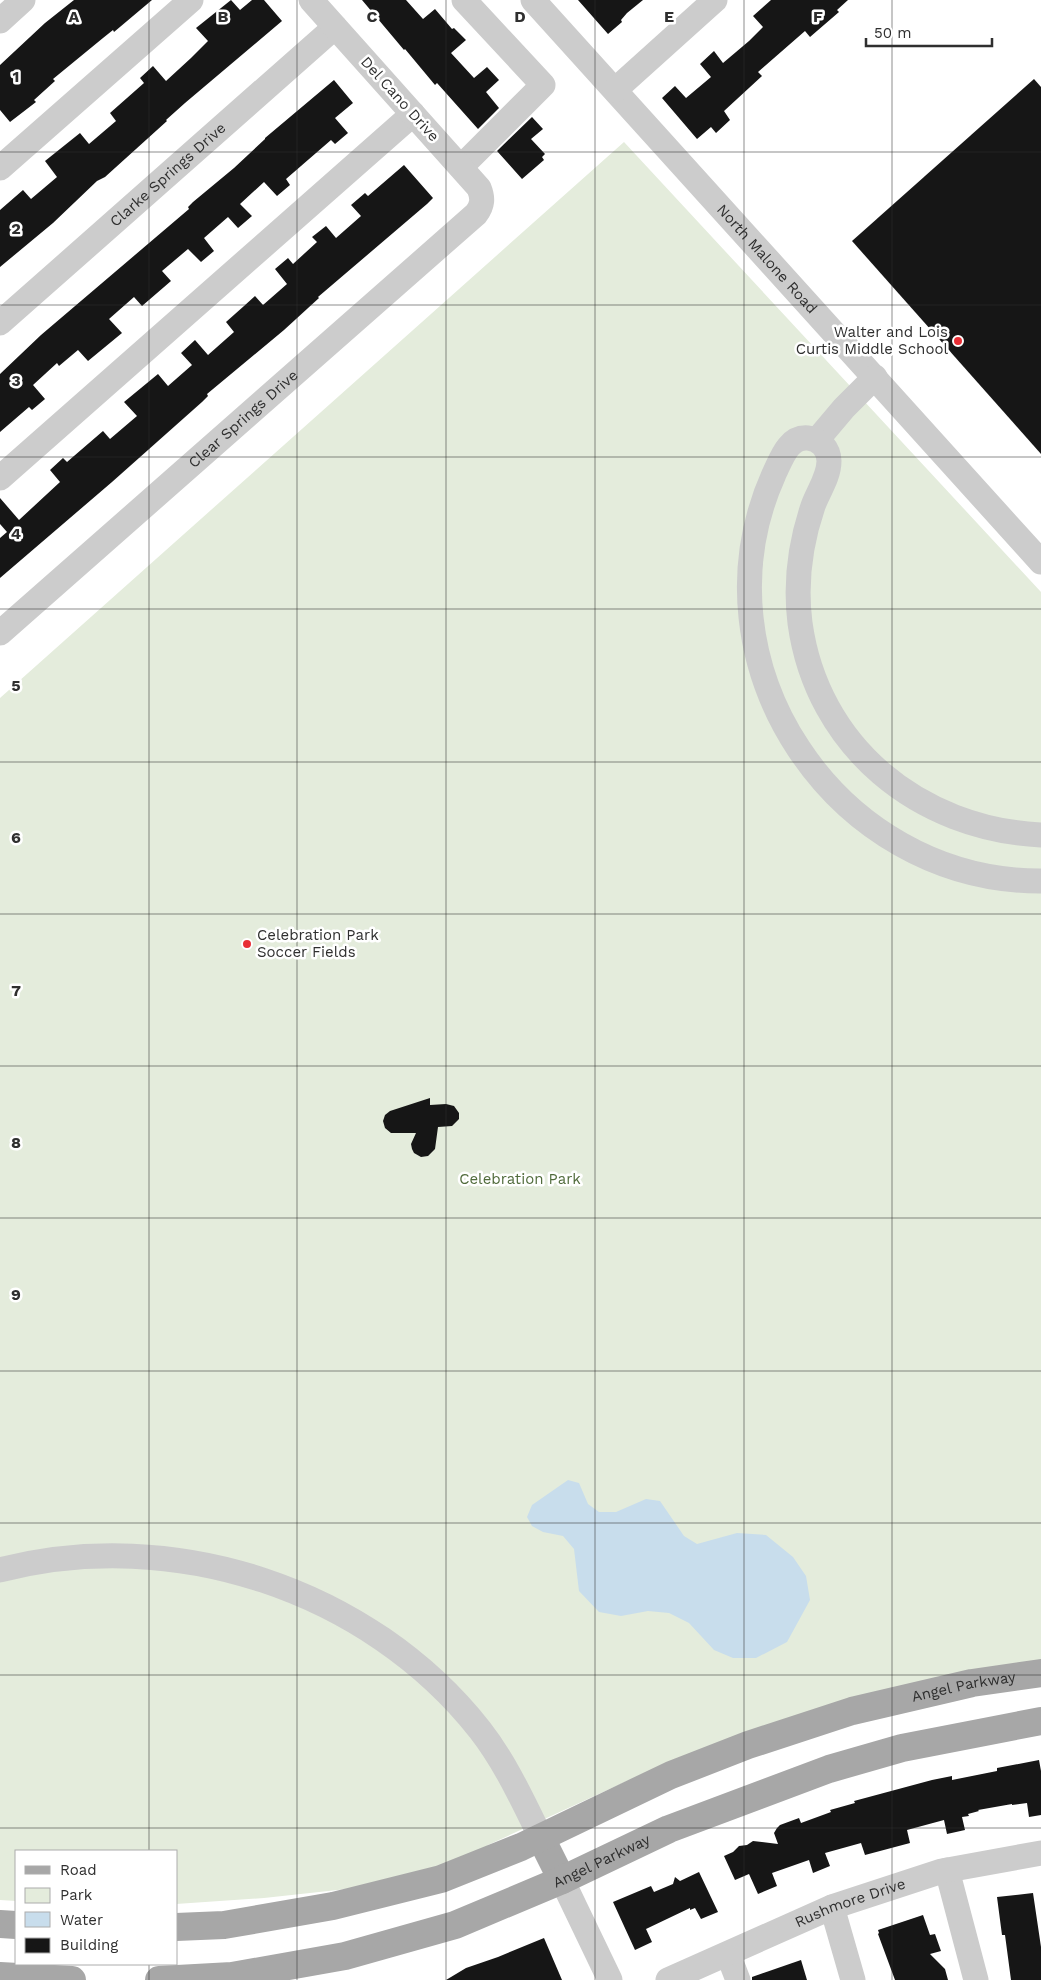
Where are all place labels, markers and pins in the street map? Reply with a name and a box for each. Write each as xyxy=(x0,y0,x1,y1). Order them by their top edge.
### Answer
place label: Walter and Lois Curtis Middle School xyxy=(796,323,948,358)
marker: Walter and Lois Curtis Middle School xyxy=(952,335,964,347)
place label: Celebration Park Soccer Fields xyxy=(257,926,379,961)
marker: Celebration Park Soccer Fields xyxy=(241,938,253,950)

